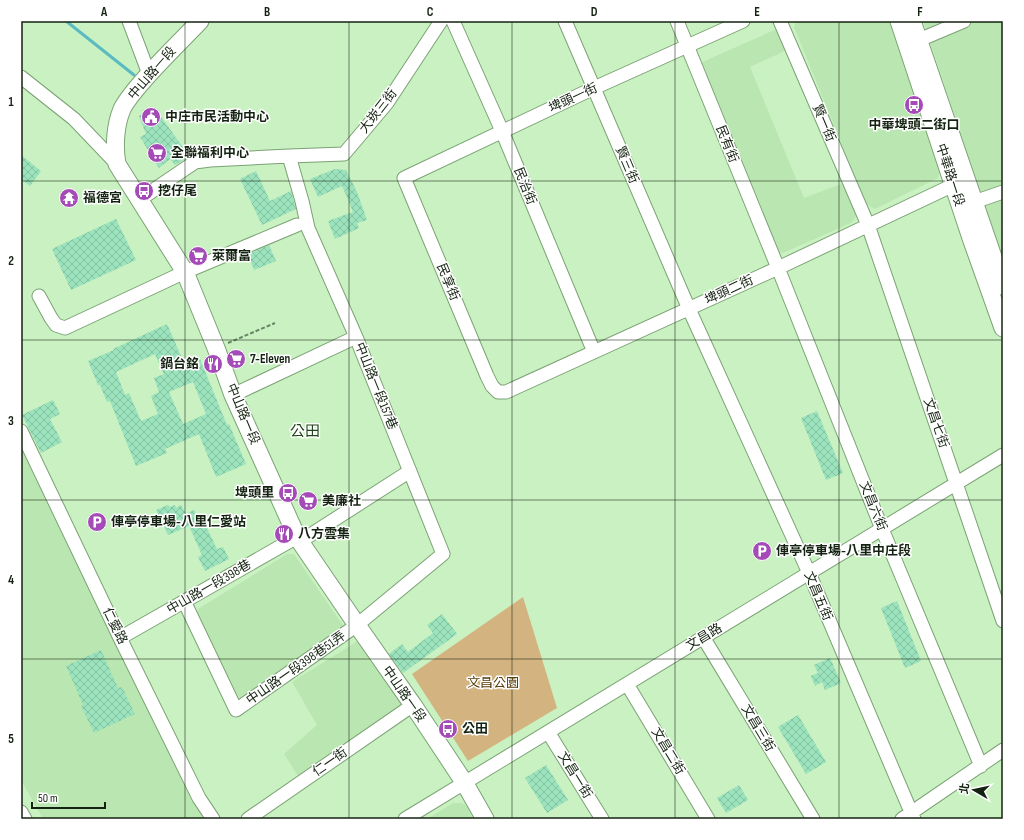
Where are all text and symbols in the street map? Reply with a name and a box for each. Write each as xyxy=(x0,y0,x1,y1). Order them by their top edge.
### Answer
text: A xyxy=(100,4,108,20)
text: B xyxy=(264,4,270,20)
text: C xyxy=(427,4,434,20)
text: D xyxy=(591,4,598,20)
text: E xyxy=(754,4,760,20)
text: F xyxy=(917,4,923,20)
street label: 中山路一段 xyxy=(125,43,179,103)
street label: 埤頭一街 xyxy=(546,80,600,116)
street label: 大崁三街 xyxy=(356,86,400,136)
text: 1 xyxy=(8,94,14,110)
bus stop icon: 中華埤頭二街口 xyxy=(903,94,925,116)
street label: 賢一街 xyxy=(809,102,839,144)
public building icon: 中庄市民活動中心 xyxy=(140,106,162,128)
place label: 中庄市民活動中心 xyxy=(165,109,269,125)
place label: 中華埤頭二街口 xyxy=(868,117,960,133)
street label: 民有街 xyxy=(712,123,742,165)
supermarket icon: 全聯福利中心 xyxy=(146,142,168,164)
street label: 中華路一段 xyxy=(932,142,968,208)
street label: 賢三街 xyxy=(612,144,642,186)
place label: 全聯福利中心 xyxy=(171,145,249,161)
street label: 民治街 xyxy=(510,165,540,207)
bus stop icon: 挖仔尾 xyxy=(133,180,155,202)
place label: 挖仔尾 xyxy=(158,183,197,199)
temple icon: 福德宮 xyxy=(58,187,80,209)
place label: 福德宮 xyxy=(83,190,122,206)
supermarket icon: 萊爾富 xyxy=(187,245,209,267)
place label: 萊爾富 xyxy=(212,248,251,264)
text: 2 xyxy=(8,253,14,269)
street label: 民享街 xyxy=(433,261,463,303)
street label: 埤頭二街 xyxy=(702,272,756,308)
street label: 中山路一段157巷 xyxy=(351,340,401,432)
supermarket icon: 7-Eleven xyxy=(225,348,247,370)
place label: 7-Eleven xyxy=(250,351,291,367)
restaurant icon: 鍋台銘 xyxy=(202,353,224,375)
place label: 鍋台銘 xyxy=(160,356,199,372)
street label: 中山路一段 xyxy=(223,381,263,447)
street label: 文昌七街 xyxy=(920,396,952,450)
text: 3 xyxy=(8,413,14,429)
district label: 公田 xyxy=(290,422,320,441)
street label: 文昌六街 xyxy=(856,479,890,533)
bus stop icon: 埤頭里 xyxy=(277,482,299,504)
place label: 埤頭里 xyxy=(235,485,274,501)
supermarket icon: 美廉社 xyxy=(297,490,319,512)
place label: 美廉社 xyxy=(322,493,361,509)
parking icon: 俥亭停車場-八里仁愛站 xyxy=(86,511,108,533)
place label: 俥亭停車場-八里仁愛站 xyxy=(111,514,246,530)
restaurant icon: 八方雲集 xyxy=(273,523,295,545)
place label: 八方雲集 xyxy=(298,526,350,542)
parking icon: 俥亭停車場-八里中庄段 xyxy=(751,540,773,562)
place label: 俥亭停車場-八里中庄段 xyxy=(776,543,911,559)
street label: 中山路一段398巷 xyxy=(164,556,254,618)
street label: 文昌五街 xyxy=(800,569,836,623)
text: 4 xyxy=(8,572,14,588)
street label: 仁愛路 xyxy=(99,605,131,647)
street label: 文昌路 xyxy=(683,620,725,654)
street label: 中山路一段398巷51弄 xyxy=(243,628,349,708)
street label: 中山路一段 xyxy=(379,663,429,725)
park label: 文昌公園 xyxy=(467,675,519,691)
street label: 文昌三街 xyxy=(738,702,778,754)
bus stop icon: 公田 xyxy=(437,718,459,740)
place label: 公田 xyxy=(462,721,488,737)
street label: 文昌二街 xyxy=(648,725,688,777)
text: 5 xyxy=(8,731,14,747)
street label: 仁一街 xyxy=(309,744,351,780)
street label: 文昌一街 xyxy=(554,749,596,801)
north arrow xyxy=(954,770,994,810)
text: 北 xyxy=(957,782,972,795)
scale bar xyxy=(32,784,105,810)
text: 50 m xyxy=(38,791,58,806)

